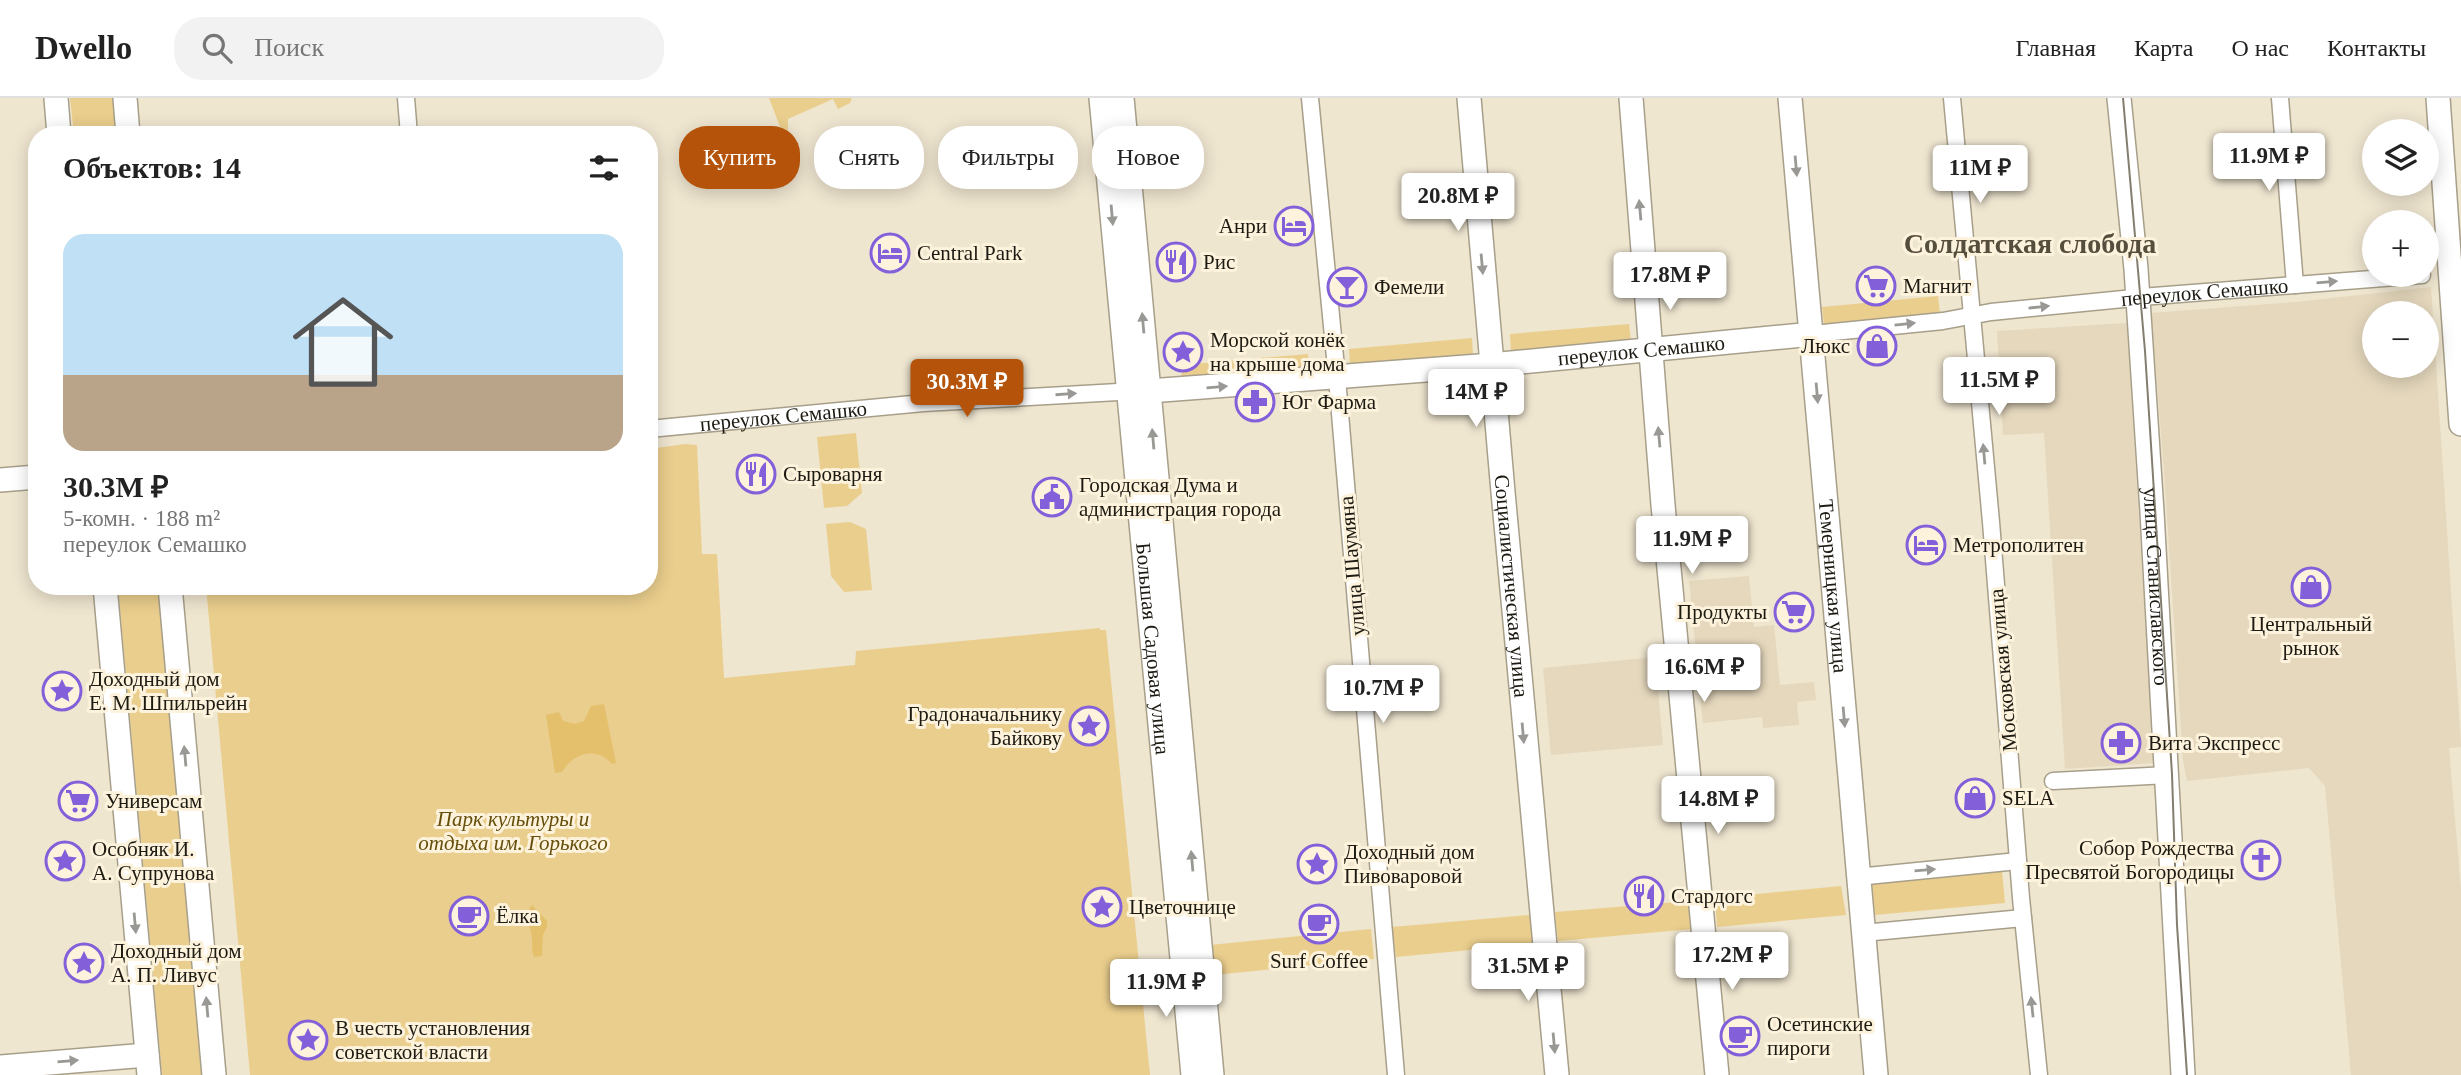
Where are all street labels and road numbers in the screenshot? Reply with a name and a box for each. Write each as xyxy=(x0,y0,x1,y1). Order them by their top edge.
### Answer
street label: переулок Семашко xyxy=(2120,274,2289,311)
street label: переулок Семашко xyxy=(1557,331,1726,370)
street label: переулок Семашко xyxy=(699,396,868,436)
street label: Социалистическая улица xyxy=(1489,474,1534,699)
street label: улица Станиславского xyxy=(2138,487,2174,686)
street label: улица Шаумяна xyxy=(1334,494,1370,637)
street label: Темерницкая улица xyxy=(1814,498,1853,675)
street label: Большая Садовая улица xyxy=(1131,541,1175,756)
street label: Московская улица xyxy=(1984,587,2022,752)

